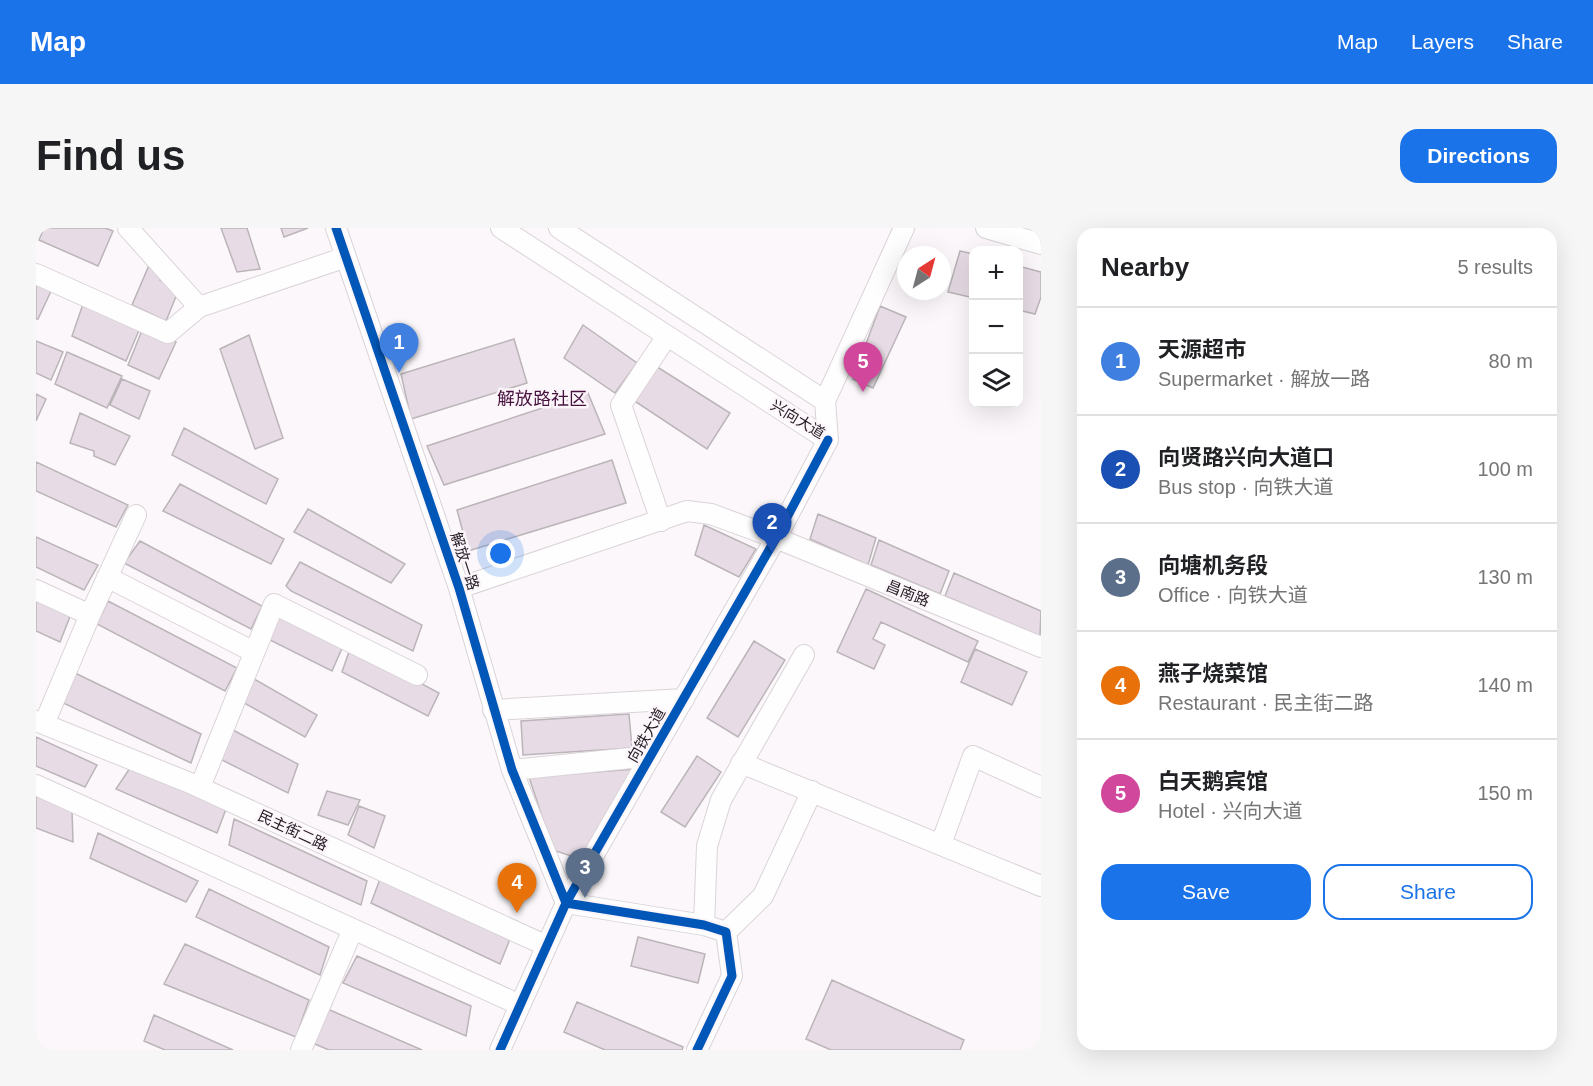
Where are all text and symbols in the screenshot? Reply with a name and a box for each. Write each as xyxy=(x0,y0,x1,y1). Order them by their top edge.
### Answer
text: Map xyxy=(30,26,86,57)
text: Map xyxy=(1337,30,1378,53)
text: Layers xyxy=(1411,30,1474,53)
text: Share xyxy=(1507,30,1563,53)
button: Directions xyxy=(1400,129,1557,183)
text: Find us xyxy=(36,132,185,179)
north arrow xyxy=(897,246,951,300)
map controls xyxy=(969,246,1023,408)
button: + xyxy=(969,246,1023,300)
text: Nearby xyxy=(1101,252,1189,282)
text: 5 results xyxy=(1457,256,1533,278)
button: − xyxy=(969,300,1023,354)
pin: 1 xyxy=(380,324,418,373)
text: 天源超市 xyxy=(1158,337,1246,362)
pin: 5 xyxy=(844,342,882,392)
text: 1 xyxy=(1115,350,1126,372)
text: 80 m xyxy=(1489,350,1533,372)
button: layers xyxy=(969,354,1023,408)
text: Supermarket · 解放一路 xyxy=(1158,368,1370,390)
district label: 解放路社区 xyxy=(497,389,587,409)
street label: 兴向大道 xyxy=(768,396,828,442)
text: 向贤路兴向大道口 xyxy=(1158,445,1334,470)
text: 2 xyxy=(1115,458,1126,480)
text: 100 m xyxy=(1477,458,1533,480)
text: Bus stop · 向铁大道 xyxy=(1158,476,1334,498)
pin: 2 xyxy=(752,504,792,553)
street label: 解放一路 xyxy=(448,530,482,592)
your location xyxy=(486,539,515,568)
text: 向塘机务段 xyxy=(1158,553,1268,578)
text: 3 xyxy=(1115,566,1126,588)
text: 130 m xyxy=(1477,566,1533,588)
street label: 昌南路 xyxy=(884,577,932,609)
text: Office · 向铁大道 xyxy=(1158,584,1308,606)
text: 燕子烧菜馆 xyxy=(1158,661,1268,686)
text: 4 xyxy=(1115,674,1126,696)
text: 140 m xyxy=(1477,674,1533,696)
text: Restaurant · 民主街二路 xyxy=(1158,692,1374,714)
street label: 向铁大道 xyxy=(624,705,668,765)
text: 白天鹅宾馆 xyxy=(1158,769,1268,794)
text: 5 xyxy=(1115,782,1126,804)
text: 150 m xyxy=(1477,782,1533,804)
text: Hotel · 兴向大道 xyxy=(1158,800,1302,822)
street label: 民主街二路 xyxy=(255,806,331,854)
pin: 3 xyxy=(566,848,604,898)
pin: 4 xyxy=(498,864,536,913)
button: Save xyxy=(1101,864,1311,920)
button: Share xyxy=(1323,864,1533,920)

